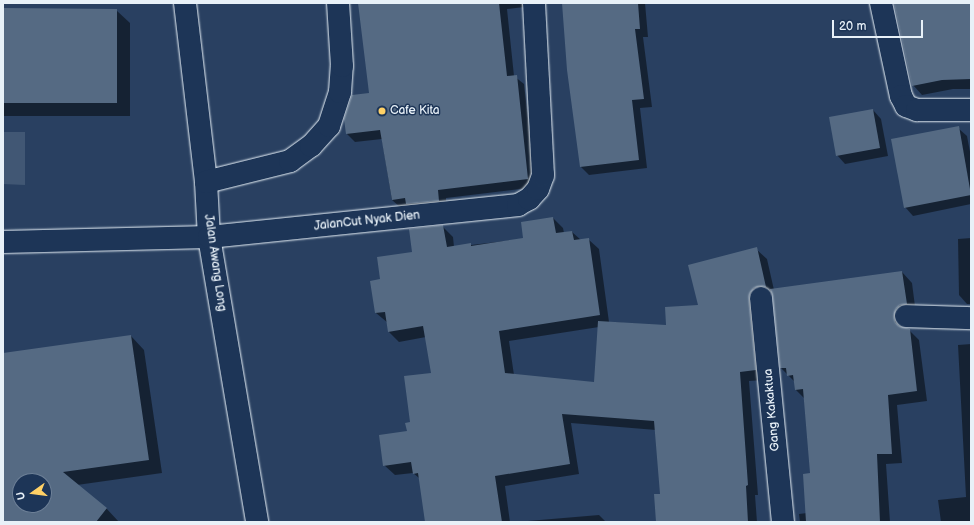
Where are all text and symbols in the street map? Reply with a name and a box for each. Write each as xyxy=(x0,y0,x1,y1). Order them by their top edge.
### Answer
scale bar xyxy=(834,12,925,38)
text: 20 m xyxy=(839,19,866,34)
place label: Cafe Kita xyxy=(390,104,440,118)
marker: Cafe Kita xyxy=(377,106,387,116)
street label: JalanCut Nyak Dien xyxy=(313,208,421,234)
street label: Jalan Awang Long xyxy=(201,213,229,313)
street label: Gang Kakaktua xyxy=(761,368,783,452)
north arrow xyxy=(12,473,52,513)
text: U xyxy=(14,490,28,501)

